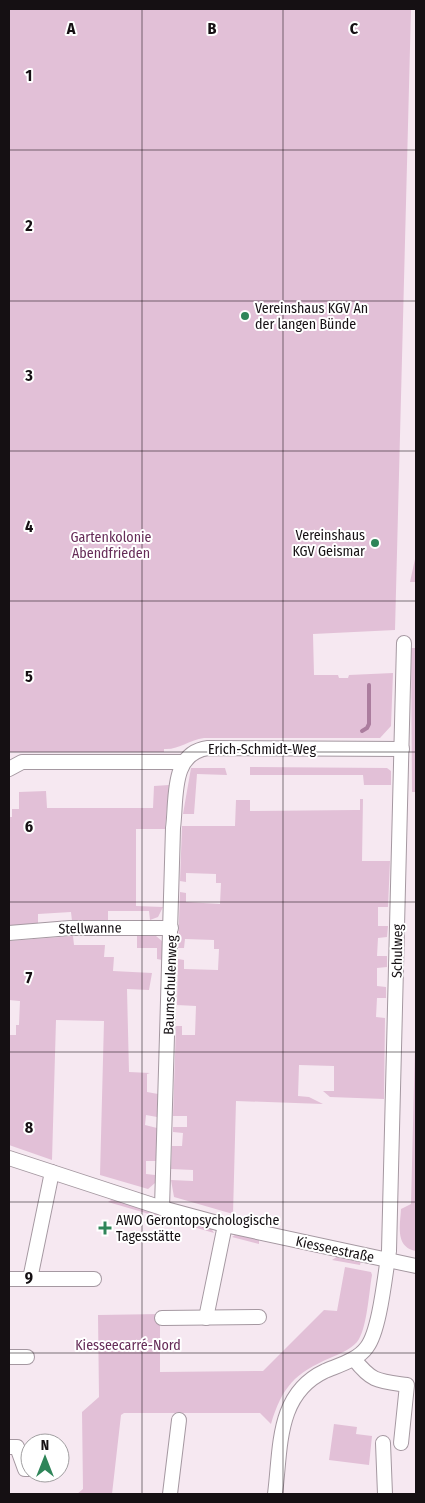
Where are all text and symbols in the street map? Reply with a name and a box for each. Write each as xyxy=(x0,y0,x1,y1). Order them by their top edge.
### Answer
text: A xyxy=(66,19,76,38)
text: B xyxy=(208,19,217,38)
text: C xyxy=(350,19,359,38)
text: 1 xyxy=(26,66,32,85)
text: 2 xyxy=(24,216,33,235)
place label: Vereinshaus KGV An der langen Bünde xyxy=(255,300,368,333)
marker: Vereinshaus KGV An der langen Bünde xyxy=(239,310,251,322)
text: 3 xyxy=(24,366,33,385)
text: 4 xyxy=(25,517,33,536)
place label: Vereinshaus KGV Geismar xyxy=(292,527,365,560)
park label: Gartenkolonie Abendfrieden xyxy=(70,529,152,562)
marker: Vereinshaus KGV Geismar xyxy=(369,537,381,549)
text: 5 xyxy=(25,667,33,686)
street label: Erich-Schmidt-Weg xyxy=(208,741,316,758)
text: 6 xyxy=(25,817,33,836)
street label: Stellwanne xyxy=(58,919,122,938)
street label: Schulweg xyxy=(389,923,406,978)
street label: Baumschulenweg xyxy=(160,934,181,1035)
text: 7 xyxy=(26,968,33,987)
text: 8 xyxy=(25,1118,34,1137)
place label: AWO Gerontopsychologische Tagesstätte xyxy=(116,1212,279,1245)
marker: AWO Gerontopsychologische Tagesstätte xyxy=(98,1221,112,1235)
street label: Kiesseestraße xyxy=(294,1233,376,1266)
text: 9 xyxy=(25,1268,33,1287)
park label: Kiesseecarré-Nord xyxy=(75,1337,181,1354)
north arrow xyxy=(20,1433,70,1483)
text: N xyxy=(41,1437,49,1454)

